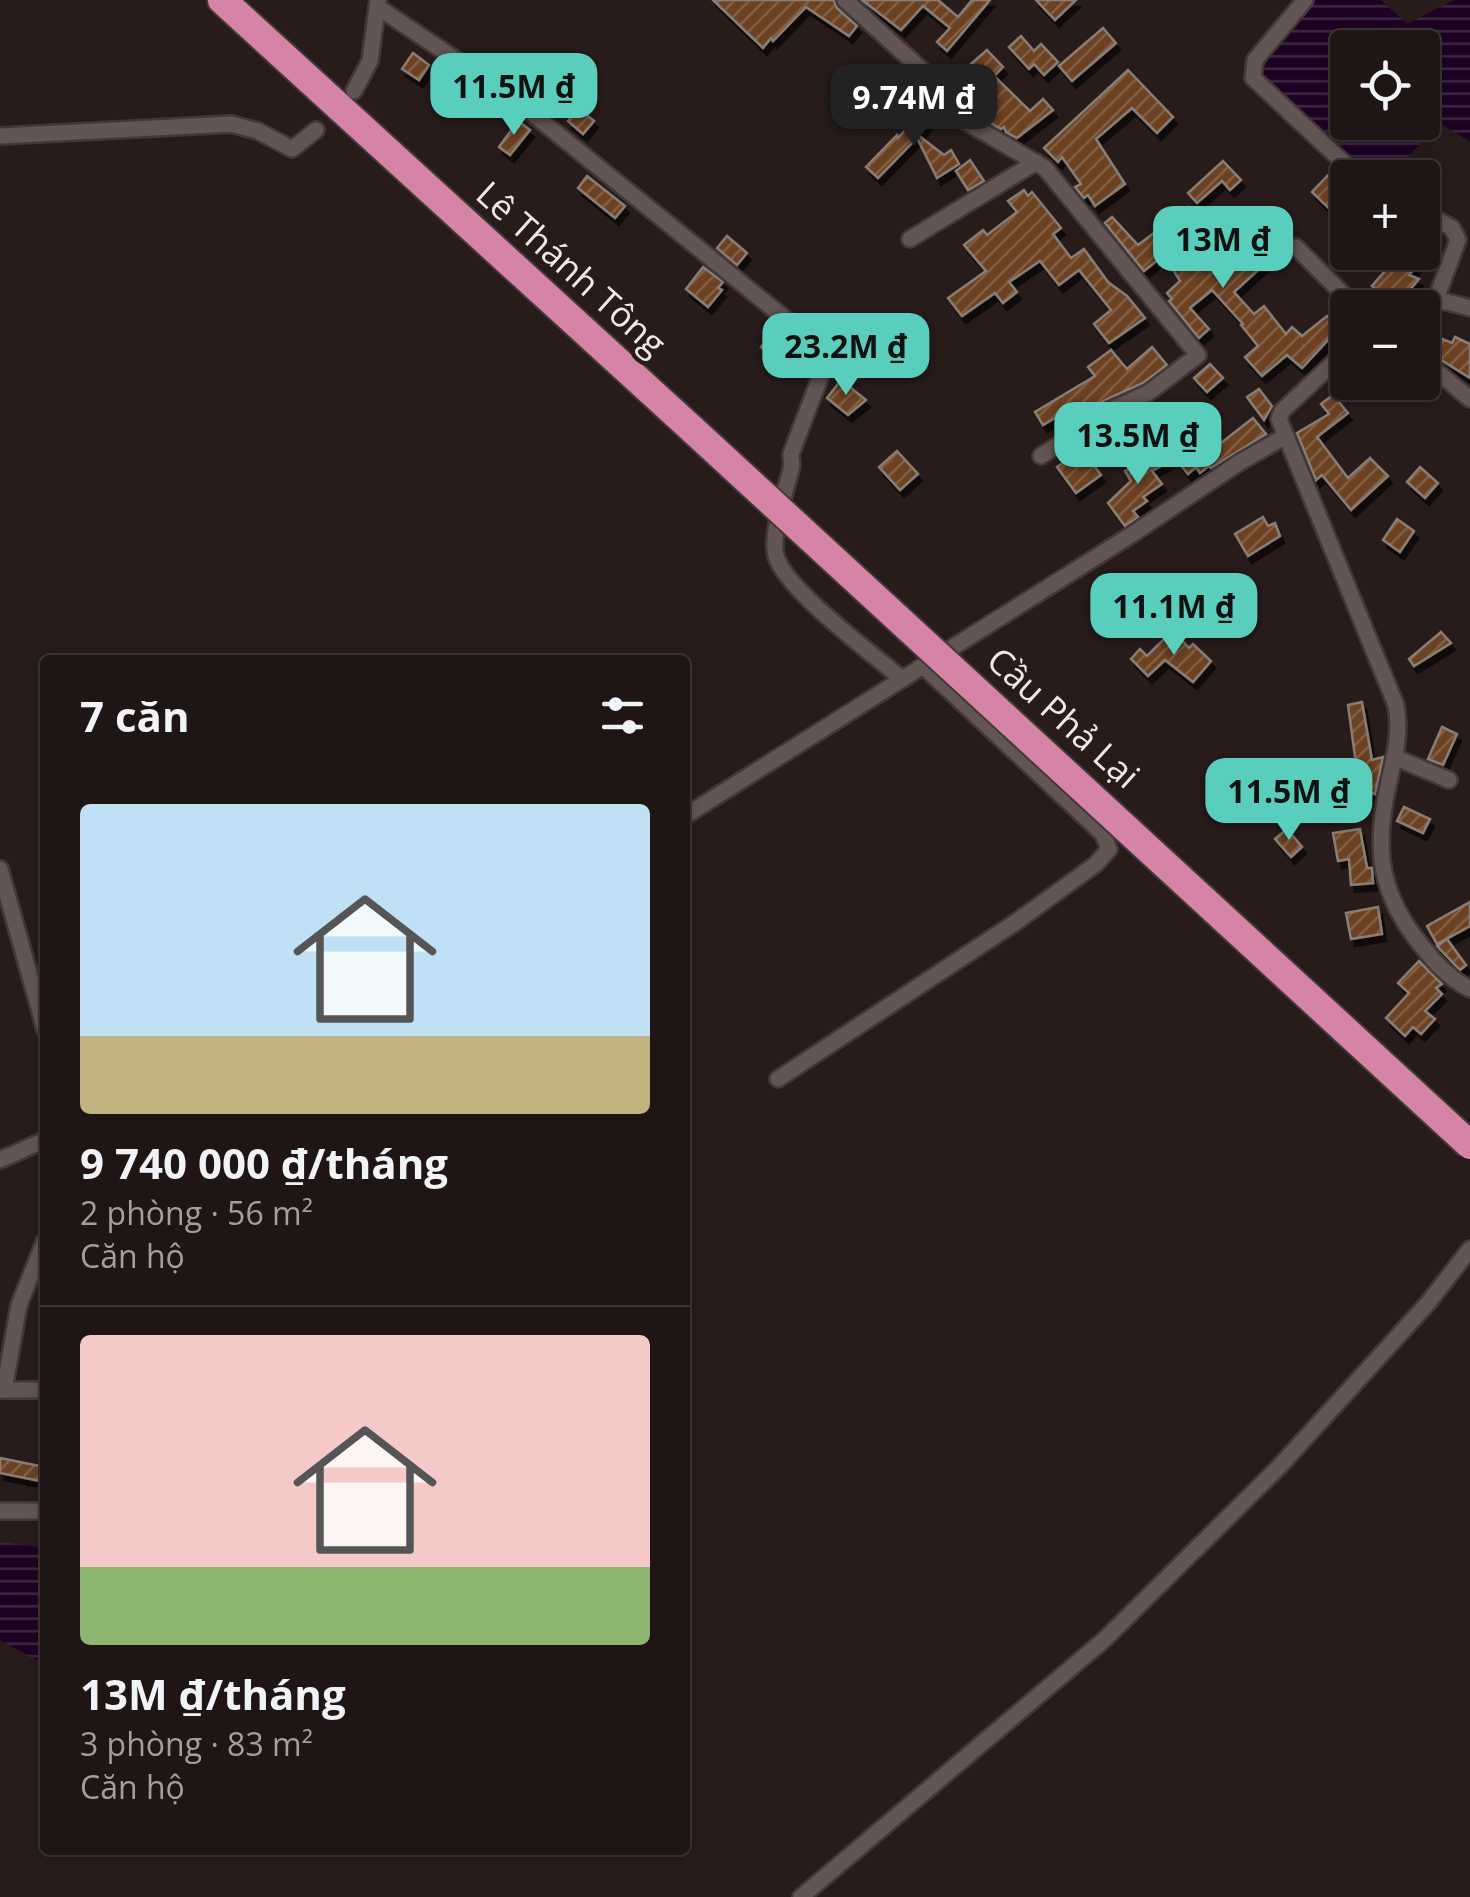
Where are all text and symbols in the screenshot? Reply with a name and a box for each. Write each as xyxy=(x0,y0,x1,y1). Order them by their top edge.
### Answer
map controls xyxy=(1330,30,1440,400)
button: locate xyxy=(1330,30,1440,140)
pin: 11.5M ₫ xyxy=(422,53,606,138)
text: 11.5M ₫ xyxy=(452,64,576,107)
pin: 9.74M ₫ xyxy=(822,64,1006,149)
text: 9.74M ₫ xyxy=(852,75,976,118)
button: + xyxy=(1330,160,1440,270)
street label: Lê Thánh Tông xyxy=(467,170,677,366)
pin: 13M ₫ xyxy=(1153,206,1293,291)
text: 13M ₫ xyxy=(1175,217,1271,260)
button: − xyxy=(1330,290,1440,400)
pin: 23.2M ₫ xyxy=(754,313,938,398)
text: 23.2M ₫ xyxy=(784,324,908,367)
pin: 13.5M ₫ xyxy=(1046,402,1230,487)
text: 13.5M ₫ xyxy=(1076,413,1200,456)
pin: 11.1M ₫ xyxy=(1082,573,1266,658)
text: 11.1M ₫ xyxy=(1112,584,1236,627)
street label: Cầu Phả Lại xyxy=(978,636,1150,798)
text: 7 căn xyxy=(80,687,190,744)
icon: filters xyxy=(595,688,650,743)
pin: 11.5M ₫ xyxy=(1197,758,1381,843)
text: 11.5M ₫ xyxy=(1227,769,1351,812)
icon: home xyxy=(275,869,455,1049)
text: 9 740 000 ₫/tháng xyxy=(80,1134,448,1191)
text: 2 phòng · 56 m² xyxy=(80,1191,313,1234)
text: Căn hộ xyxy=(80,1234,185,1277)
icon: home xyxy=(275,1400,455,1580)
text: 13M ₫/tháng xyxy=(80,1665,346,1722)
text: 3 phòng · 83 m² xyxy=(80,1722,313,1765)
text: Căn hộ xyxy=(80,1765,185,1808)

